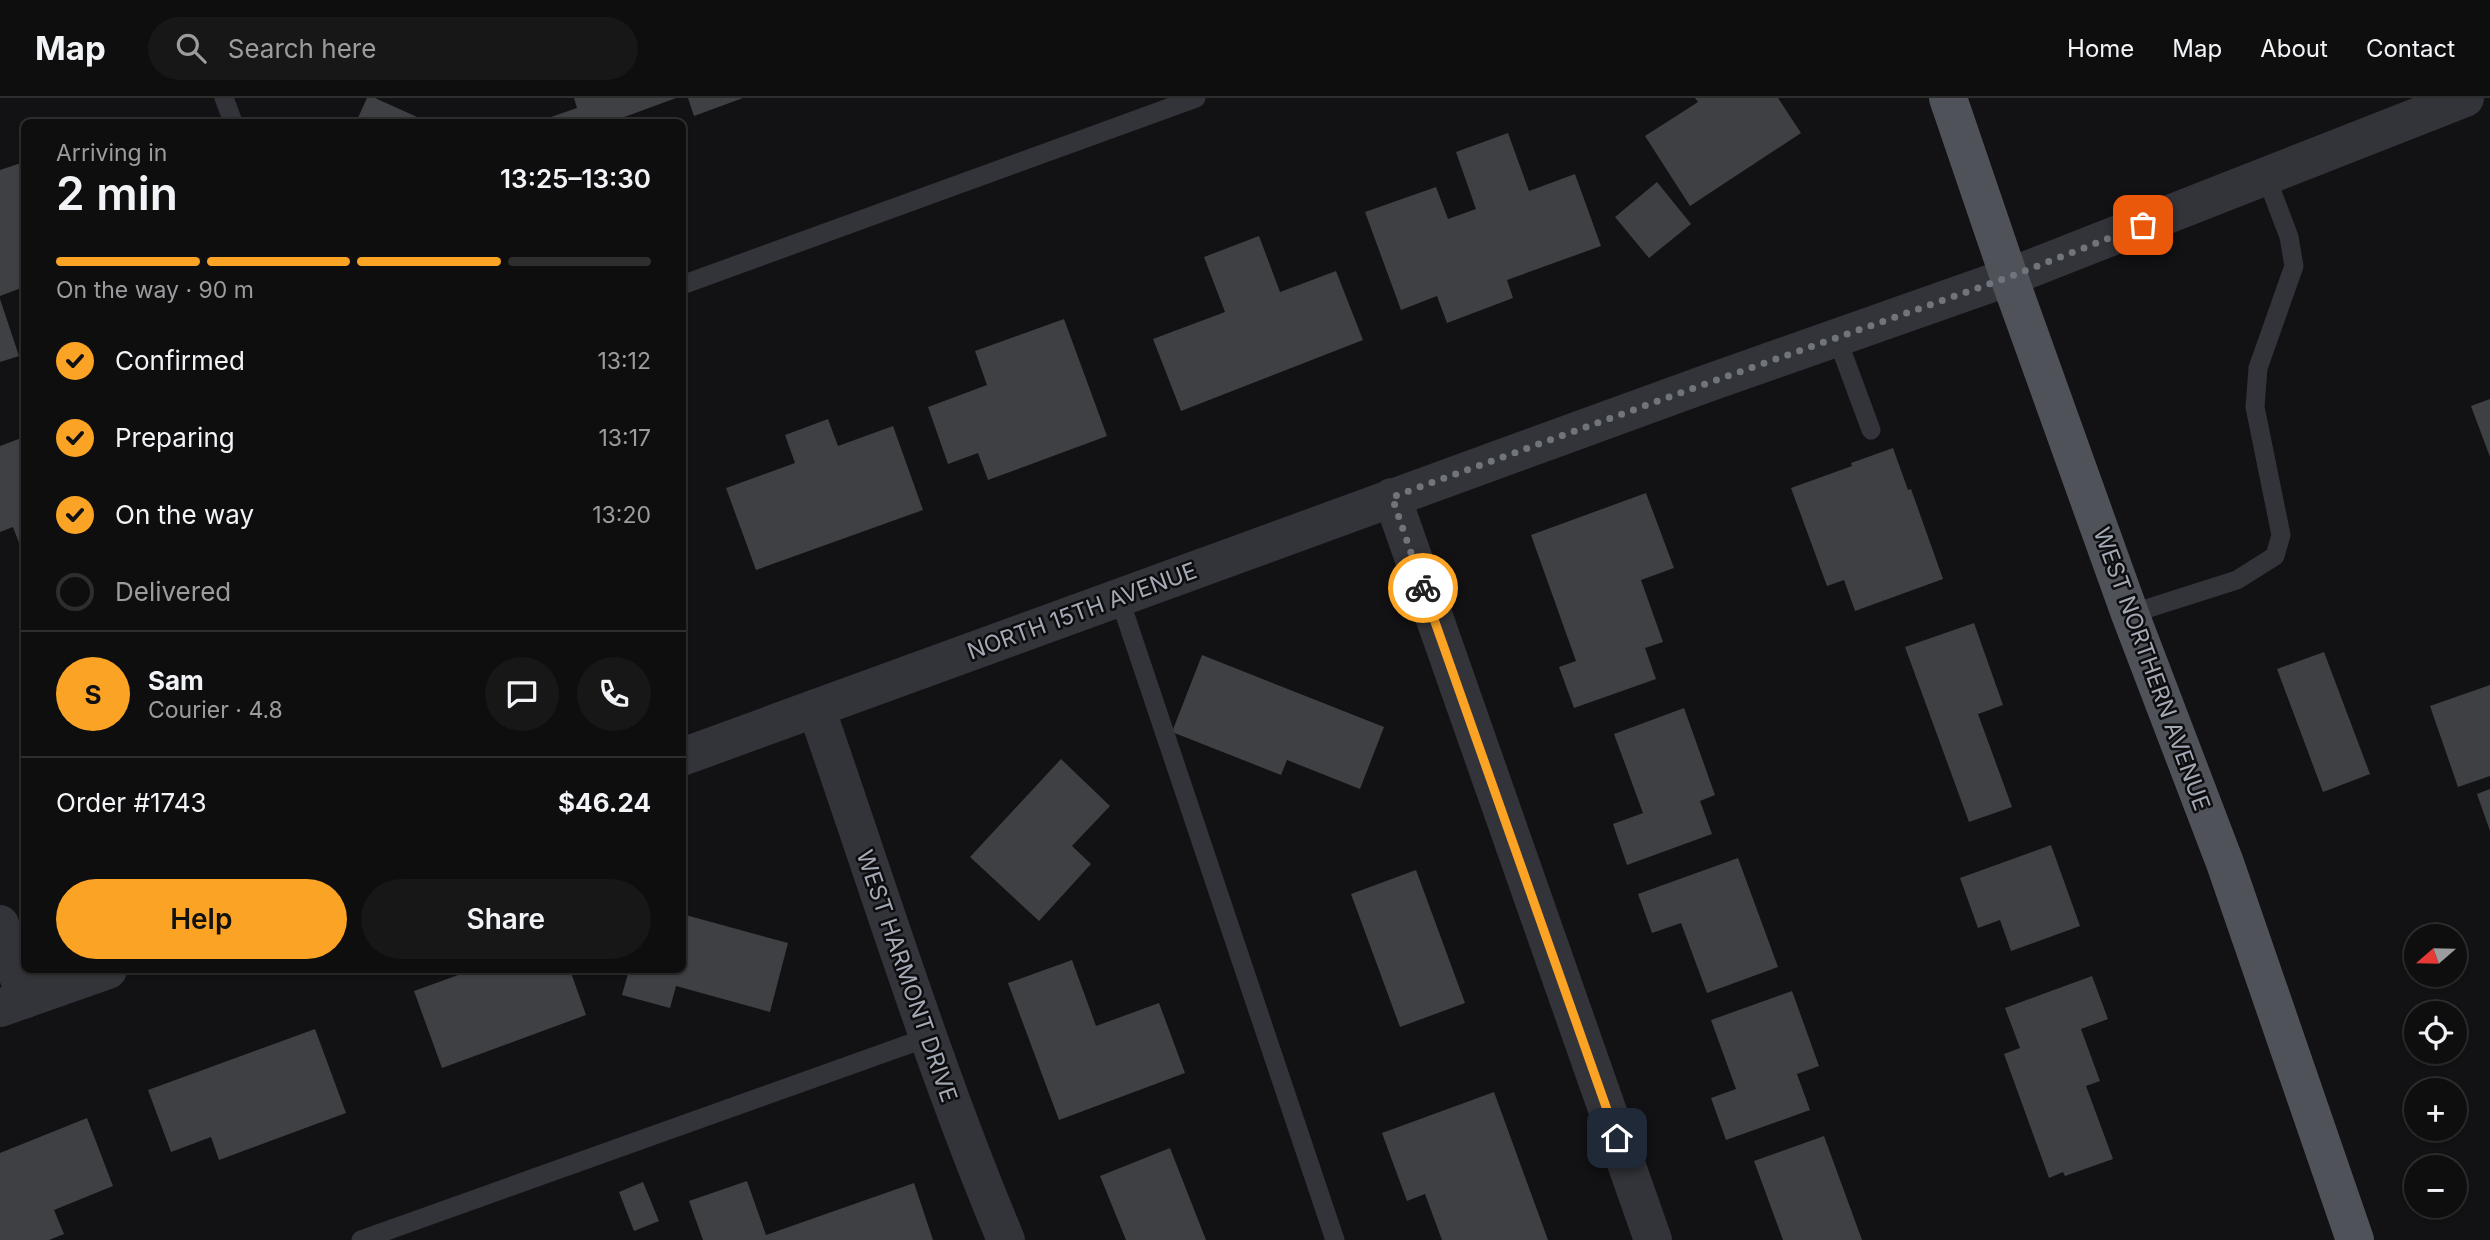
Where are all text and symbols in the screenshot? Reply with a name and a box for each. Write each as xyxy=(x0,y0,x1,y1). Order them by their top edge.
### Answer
search box xyxy=(148,17,638,80)
text: Map xyxy=(35,28,106,68)
icon: search xyxy=(172,29,210,67)
text: Search here xyxy=(228,33,376,64)
text: Home xyxy=(2067,34,2134,63)
text: Map xyxy=(2172,34,2222,63)
text: About xyxy=(2260,34,2328,63)
text: Contact xyxy=(2366,34,2455,63)
text: Arriving in xyxy=(56,139,167,167)
text: 13:25–13:30 xyxy=(500,163,651,194)
text: 2 min xyxy=(56,165,178,221)
pin xyxy=(2113,195,2173,255)
icon: bag xyxy=(2124,206,2162,244)
text: On the way · 90 m xyxy=(56,276,254,304)
icon: check xyxy=(56,342,94,380)
text: Confirmed xyxy=(115,345,245,376)
text: 13:12 xyxy=(597,347,651,375)
icon: check xyxy=(56,419,94,457)
text: Preparing xyxy=(115,422,235,453)
text: 13:17 xyxy=(598,424,651,452)
icon: check xyxy=(56,496,94,534)
text: On the way xyxy=(115,499,254,530)
text: 13:20 xyxy=(592,501,651,529)
street label: WEST NORTHERN AVENUE xyxy=(2088,524,2216,814)
courier xyxy=(1388,553,1458,623)
street label: NORTH 15TH AVENUE xyxy=(963,556,1201,666)
icon: bike xyxy=(1404,569,1442,607)
text: Delivered xyxy=(115,576,231,607)
button: chat xyxy=(485,657,559,731)
button: phone xyxy=(577,657,651,731)
text: Sam xyxy=(148,665,204,696)
text: S xyxy=(84,679,102,710)
text: Courier · 4.8 xyxy=(148,696,283,724)
text: Order #1743 xyxy=(56,787,207,818)
text: $46.24 xyxy=(558,787,651,818)
street label: WEST HARMONT DRIVE xyxy=(851,846,963,1106)
button: Help xyxy=(56,879,347,959)
button: Share xyxy=(361,879,651,959)
north arrow xyxy=(2404,924,2468,987)
map controls xyxy=(2404,924,2467,1218)
button: locate xyxy=(2404,1001,2467,1064)
button: + xyxy=(2404,1078,2467,1141)
pin xyxy=(1587,1108,1647,1168)
icon: home xyxy=(1598,1119,1636,1157)
button: − xyxy=(2404,1155,2467,1218)

